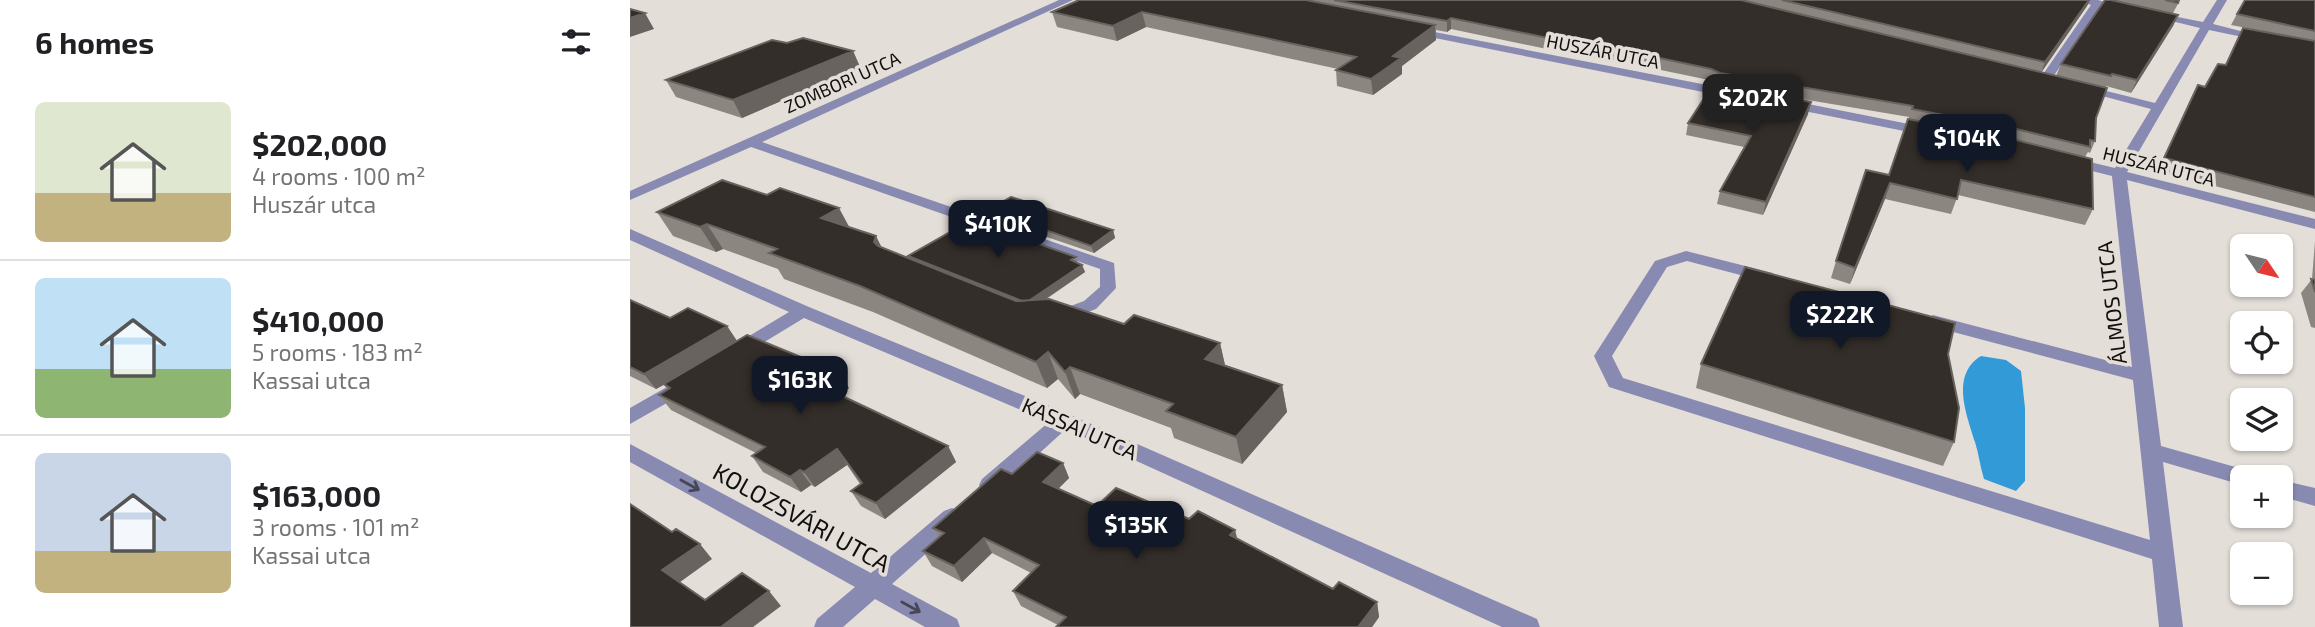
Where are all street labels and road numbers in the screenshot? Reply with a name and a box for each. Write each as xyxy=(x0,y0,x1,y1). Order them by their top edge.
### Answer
street label: HUSZÁR UTCA xyxy=(1545,29,1662,73)
street label: ZOMBORI UTCA xyxy=(781,46,904,117)
street label: HUSZÁR UTCA xyxy=(2101,142,2218,191)
street label: ÁLMOS UTCA xyxy=(2091,240,2131,366)
street label: KASSAI UTCA xyxy=(1019,392,1141,464)
street label: KOLOZSVÁRI UTCA xyxy=(708,456,896,578)

